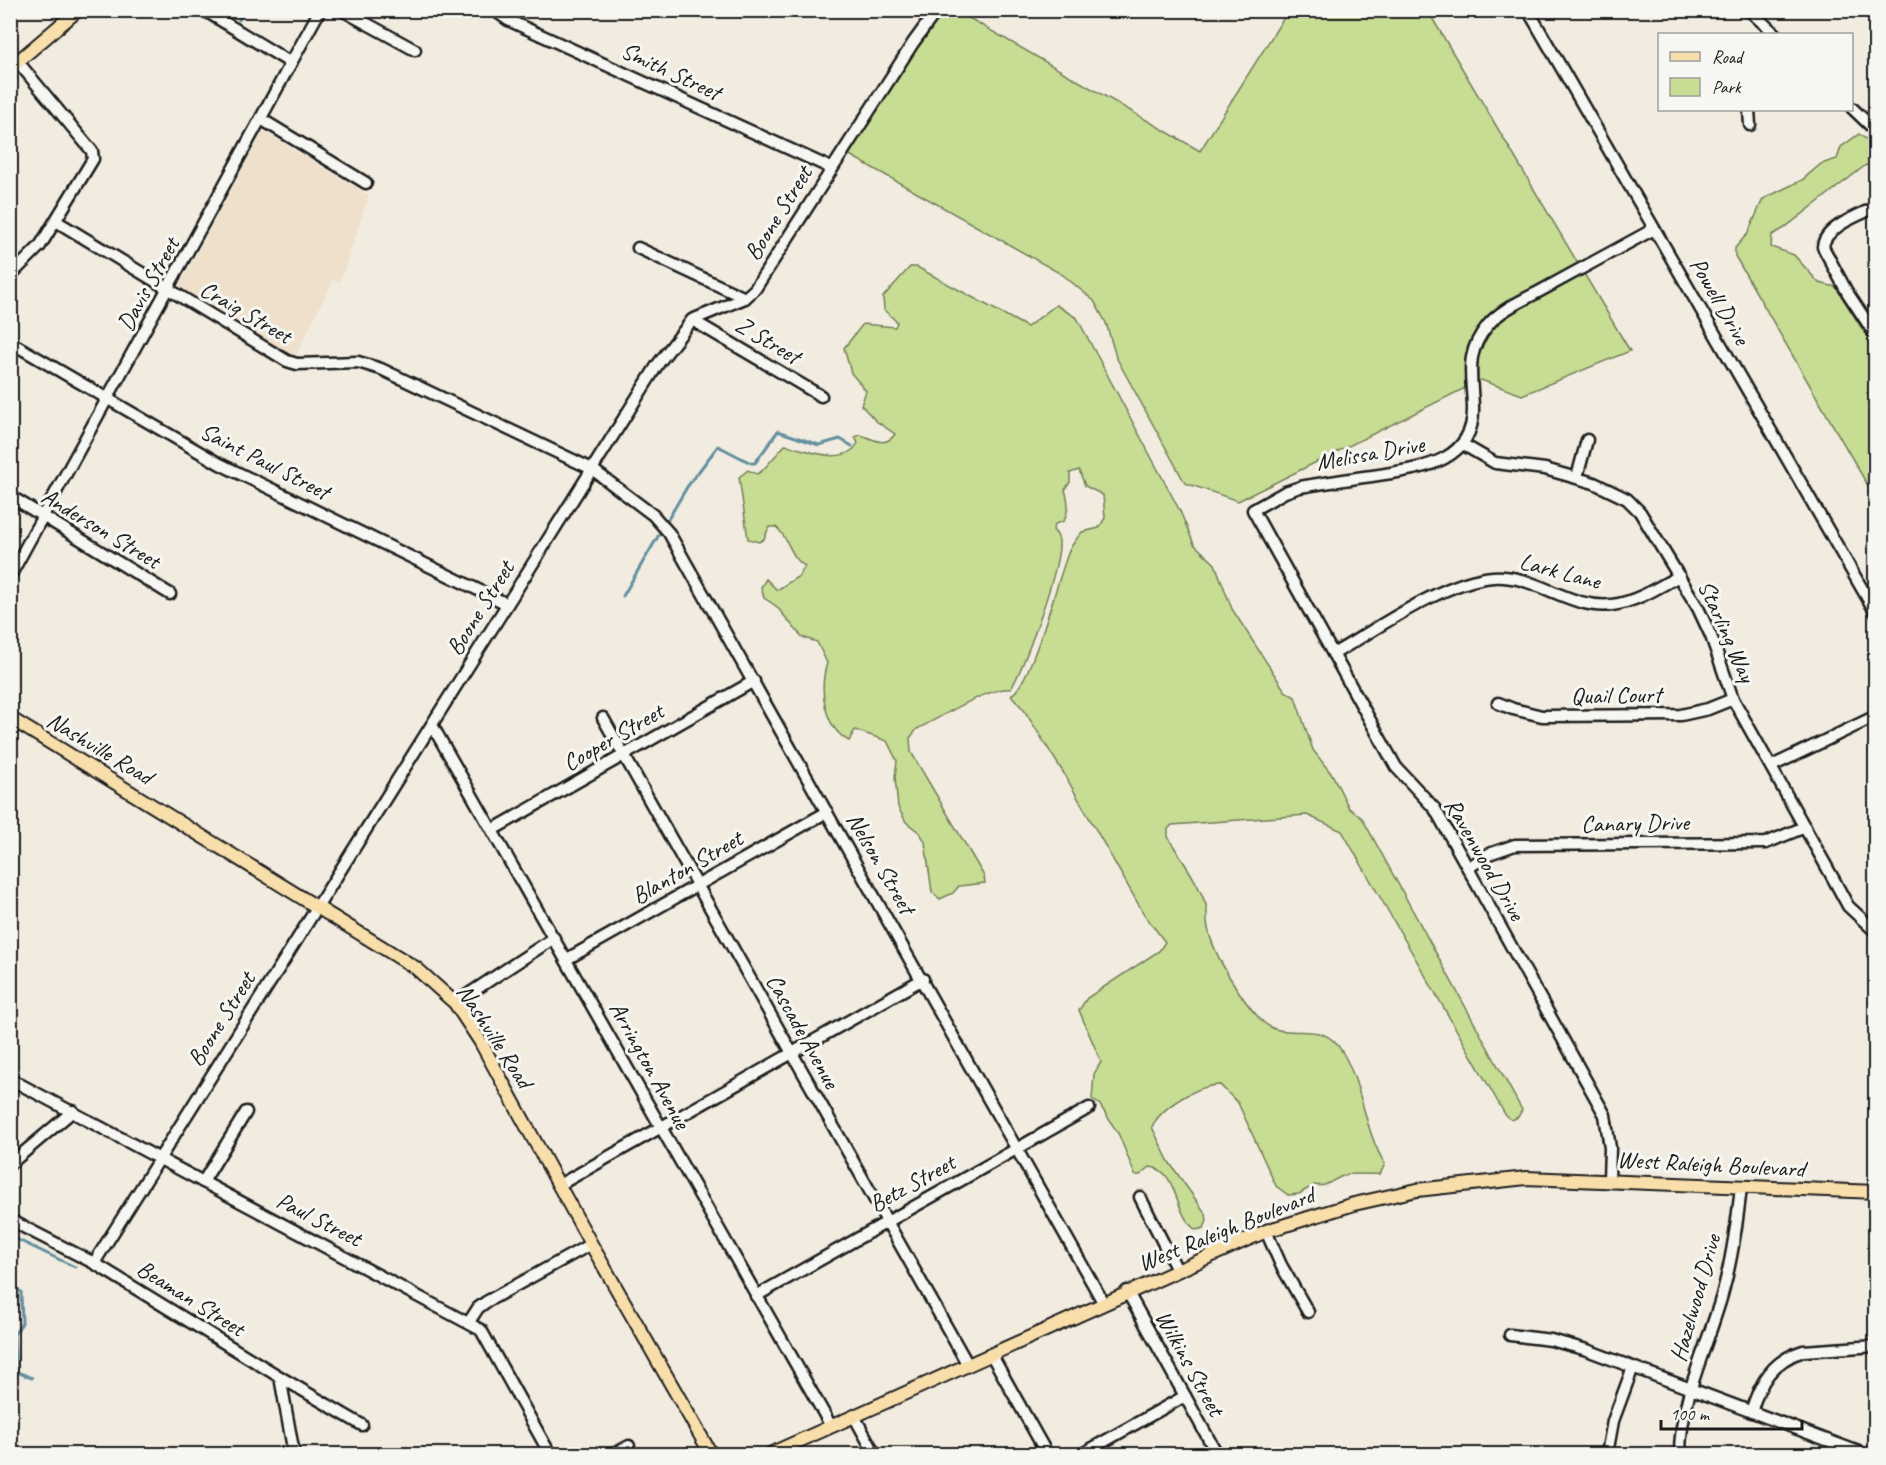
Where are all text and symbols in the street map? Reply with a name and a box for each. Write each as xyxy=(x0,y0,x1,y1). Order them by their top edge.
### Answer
legend xyxy=(1658,33,1853,111)
street label: Smith Street xyxy=(617,35,728,108)
text: Road xyxy=(1712,46,1745,68)
text: Park xyxy=(1712,76,1742,98)
street label: Boone Street xyxy=(737,159,820,266)
street label: Davis Street xyxy=(110,230,187,336)
street label: Powell Drive xyxy=(1683,252,1758,352)
street label: Craig Street xyxy=(195,274,299,351)
street label: Z Street xyxy=(730,309,808,372)
street label: Saint Paul Street xyxy=(195,416,337,508)
street label: Melissa Drive xyxy=(1314,428,1428,477)
street label: Anderson Street xyxy=(36,481,168,576)
street label: Lark Lane xyxy=(1516,546,1606,597)
street label: Boone Street xyxy=(439,554,522,661)
street label: Starling Way xyxy=(1691,575,1763,688)
street label: Quail Court xyxy=(1571,679,1665,711)
street label: Cooper Street xyxy=(557,695,671,778)
street label: Nashville Road xyxy=(42,705,161,793)
street label: Ravenwood Drive xyxy=(1438,792,1533,928)
street label: Nelson Street xyxy=(840,807,924,922)
street label: Canary Drive xyxy=(1581,807,1691,839)
street label: Blanton Street xyxy=(626,822,749,911)
street label: Boone Street xyxy=(180,965,263,1072)
street label: Cascade Avenue xyxy=(759,969,848,1095)
street label: Nashville Road xyxy=(450,978,542,1097)
street label: Arrington Avenue xyxy=(603,996,698,1136)
street label: West Raleigh Boulevard xyxy=(1616,1144,1809,1184)
street label: Betz Street xyxy=(864,1146,962,1219)
street label: West Raleigh Boulevard xyxy=(1133,1179,1322,1278)
street label: Paul Street xyxy=(272,1185,368,1254)
street label: Hazelwood Drive xyxy=(1663,1229,1728,1365)
street label: Beaman Street xyxy=(131,1253,252,1344)
street label: Wilkins Street xyxy=(1149,1305,1232,1423)
scale bar xyxy=(1661,1393,1802,1431)
text: 100 m xyxy=(1670,1403,1711,1425)

